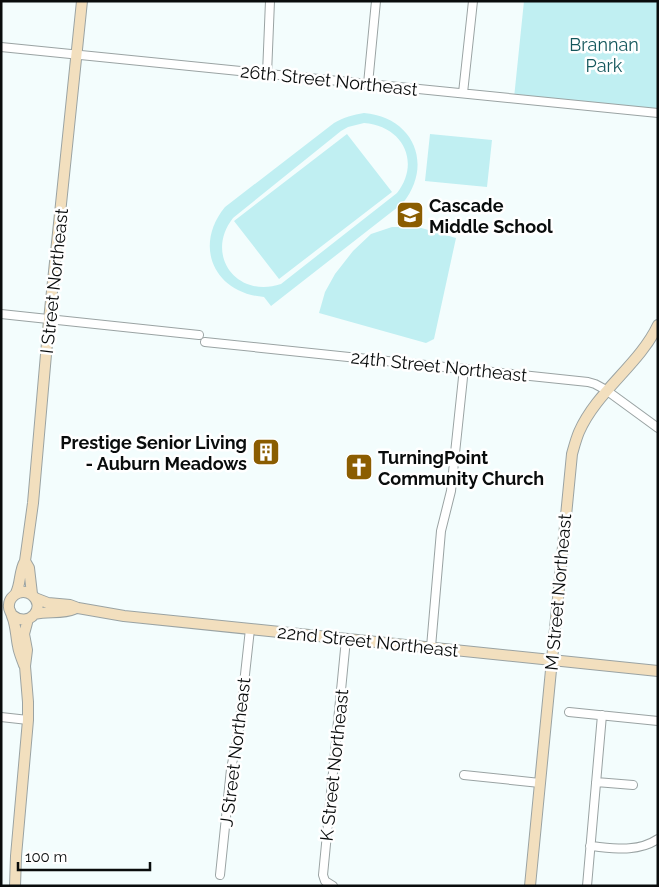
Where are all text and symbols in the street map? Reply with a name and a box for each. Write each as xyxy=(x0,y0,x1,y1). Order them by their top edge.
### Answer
park label: Brannan Park xyxy=(569,34,639,76)
street label: 26th Street Northeast xyxy=(239,60,419,100)
place label: Cascade Middle School xyxy=(429,195,553,237)
school or university icon: Cascade Middle School xyxy=(395,200,425,230)
street label: I Street Northeast xyxy=(36,207,72,355)
street label: 24th Street Northeast xyxy=(350,346,528,386)
place label: Prestige Senior Living - Auburn Meadows xyxy=(60,432,247,474)
building icon: Prestige Senior Living - Auburn Meadows xyxy=(251,437,281,467)
place label: TurningPoint Community Church xyxy=(378,447,544,489)
church icon: TurningPoint Community Church xyxy=(344,452,374,482)
street label: M Street Northeast xyxy=(541,513,575,671)
street label: 22nd Street Northeast xyxy=(276,621,460,661)
street label: J Street Northeast xyxy=(215,676,255,828)
street label: K Street Northeast xyxy=(316,688,352,842)
scale bar xyxy=(18,840,150,872)
text: 100 m xyxy=(25,848,67,866)

